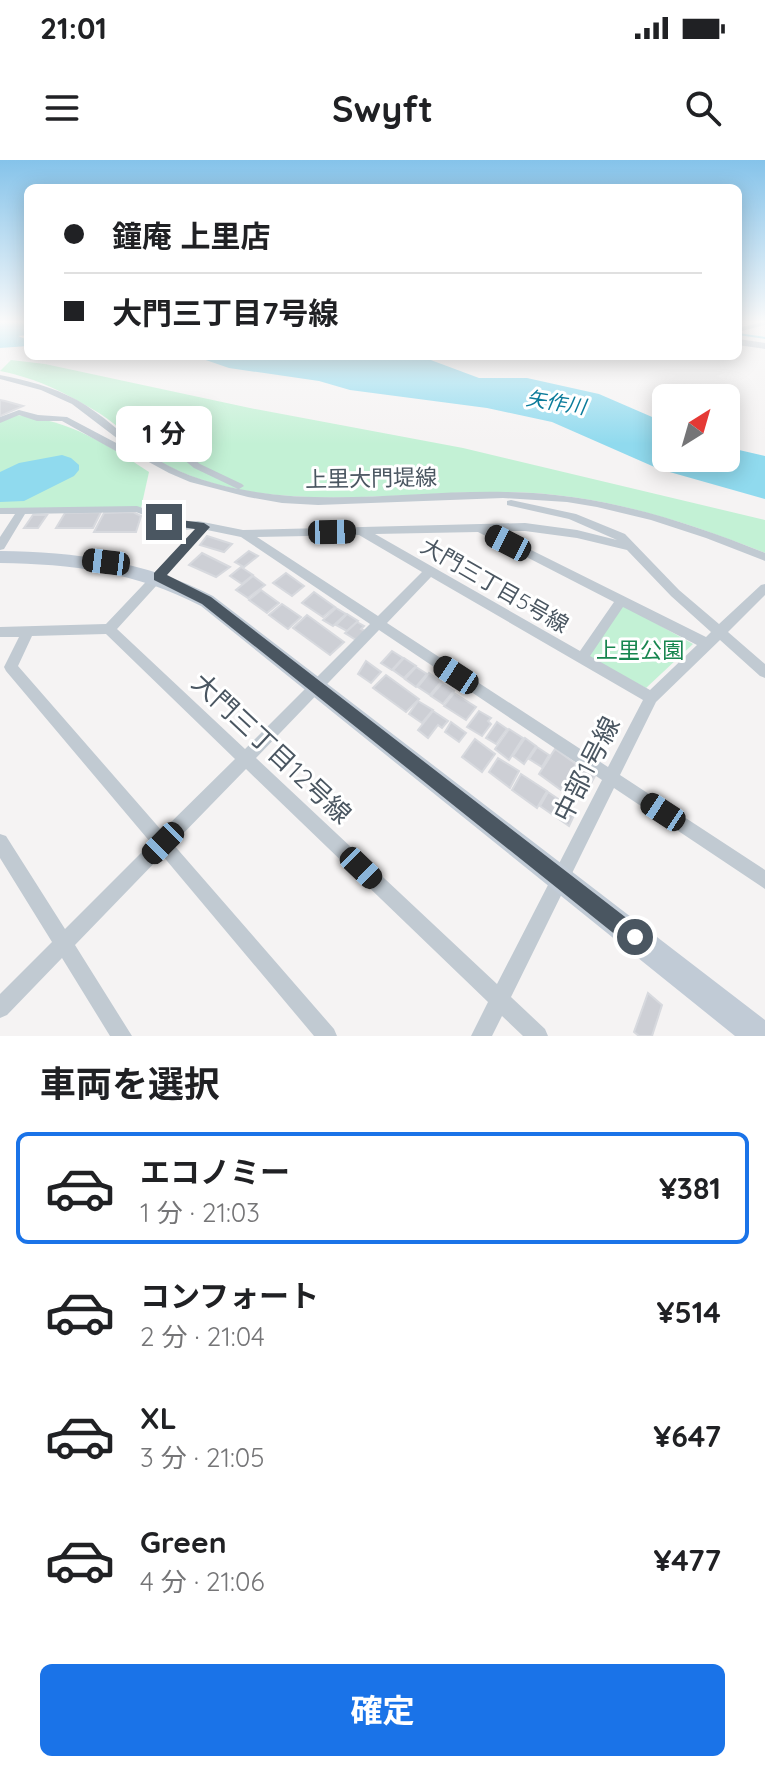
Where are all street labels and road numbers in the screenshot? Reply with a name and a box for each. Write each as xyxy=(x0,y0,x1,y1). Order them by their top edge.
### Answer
street label: 上里大門堤線 xyxy=(305,463,437,493)
street label: 大門三丁目5号線 xyxy=(416,531,574,639)
street label: 大門三丁目12号線 xyxy=(185,666,359,830)
street label: 中部1号線 xyxy=(546,711,626,827)

